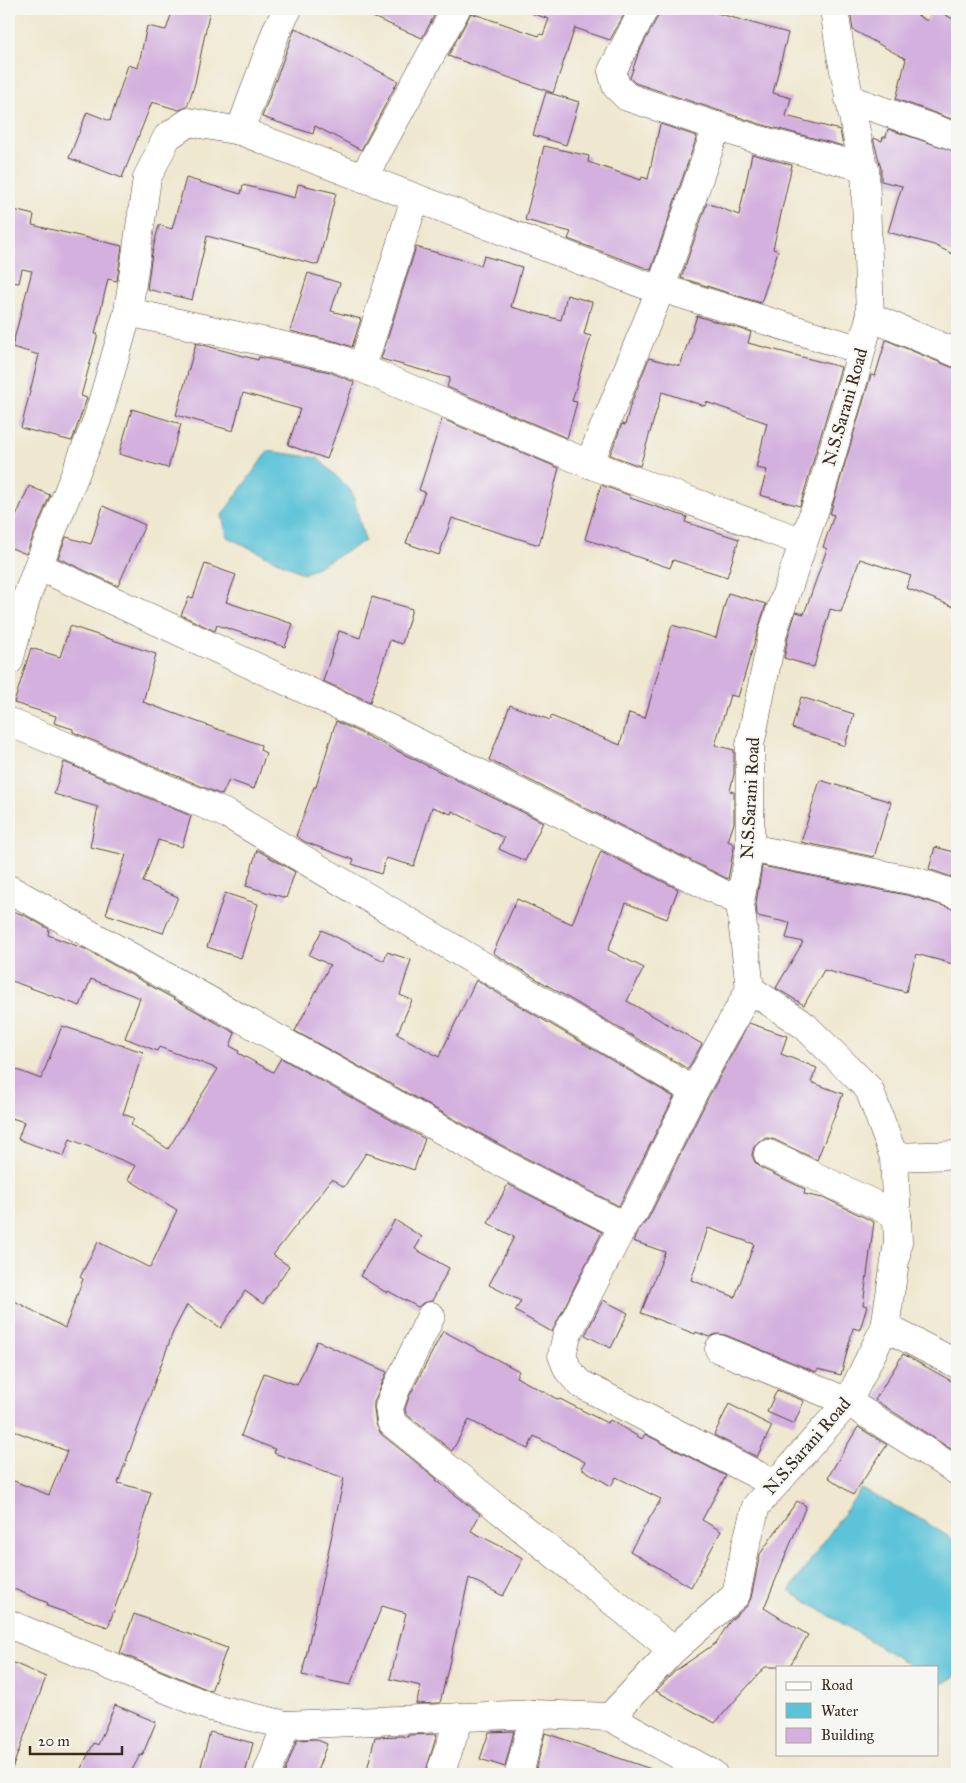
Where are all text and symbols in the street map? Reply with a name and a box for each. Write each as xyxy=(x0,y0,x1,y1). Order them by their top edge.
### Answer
street label: N.S.Sarani Road xyxy=(818,345,872,469)
street label: N.S.Sarani Road xyxy=(736,737,764,859)
street label: N.S.Sarani Road xyxy=(759,1393,855,1499)
legend xyxy=(776,1666,938,1756)
text: Road xyxy=(821,1676,853,1694)
text: Water xyxy=(821,1702,858,1720)
scale bar xyxy=(30,1723,122,1755)
text: Building xyxy=(821,1726,875,1744)
text: 20 m xyxy=(38,1732,70,1750)

